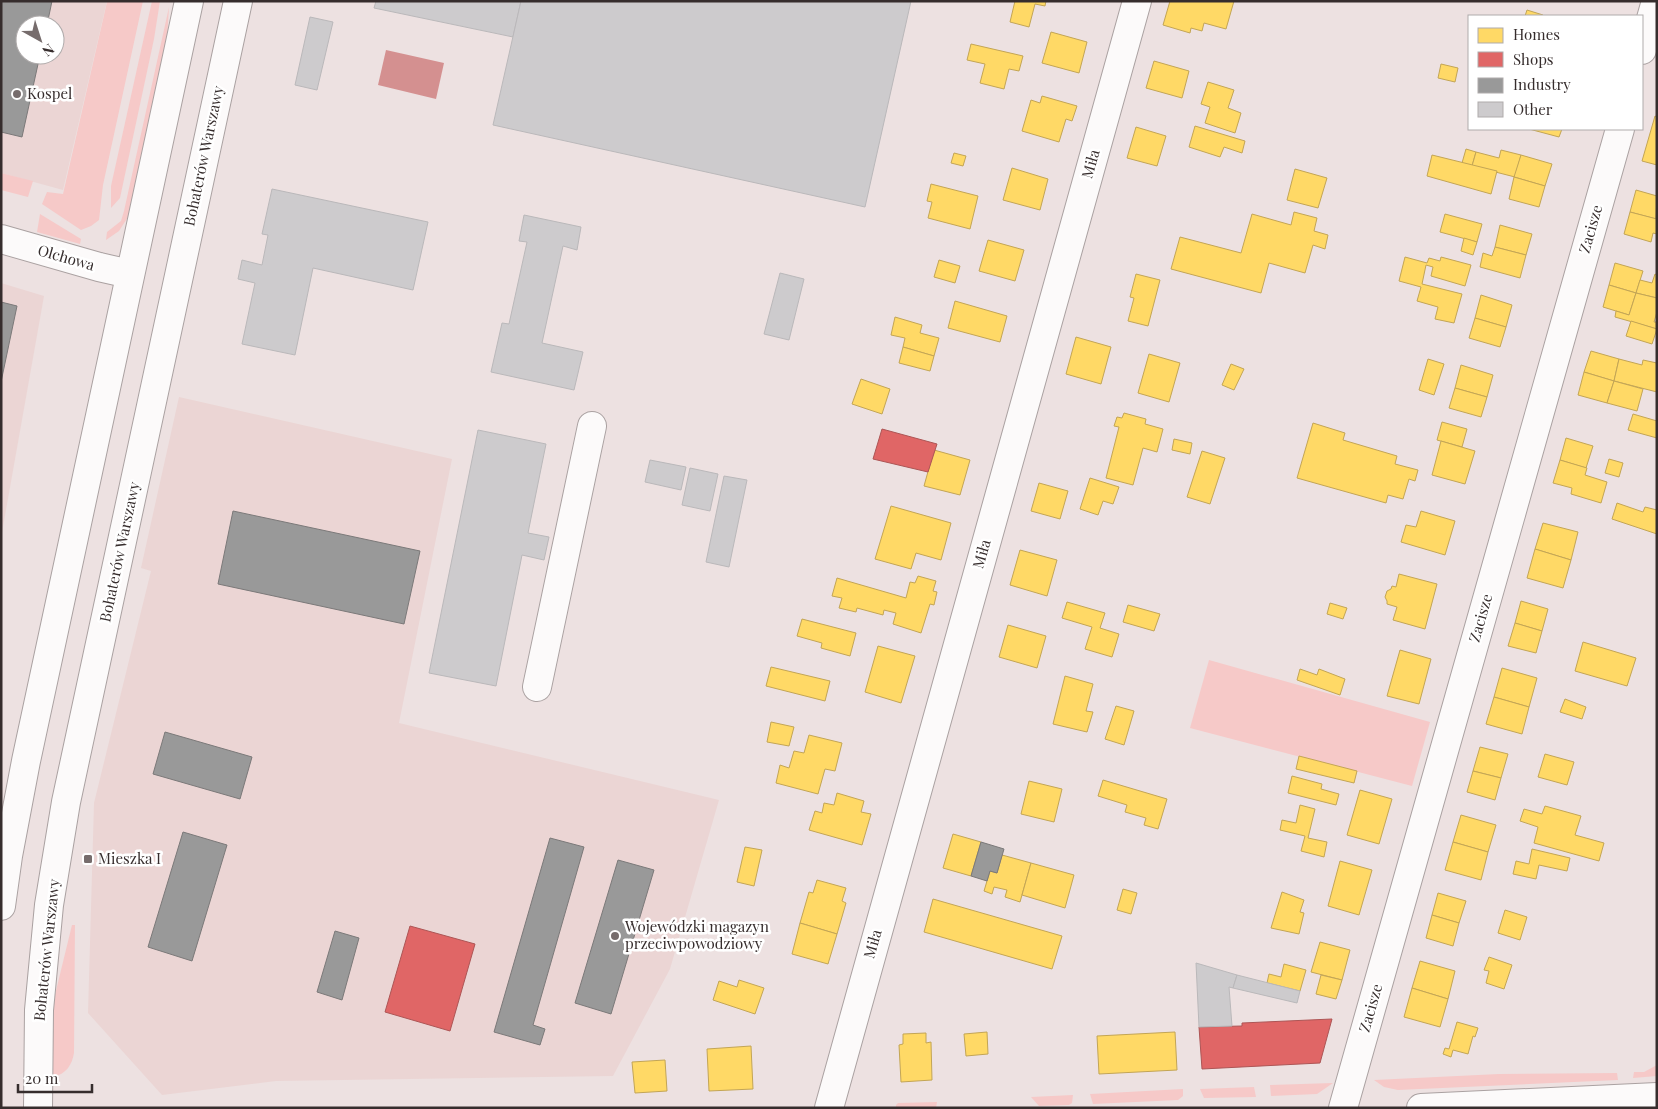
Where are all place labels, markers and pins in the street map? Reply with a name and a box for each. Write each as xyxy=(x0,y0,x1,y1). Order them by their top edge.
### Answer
place label: Kospel xyxy=(27,83,72,103)
marker: Kospel xyxy=(11,88,23,100)
place label: Mieszka I xyxy=(98,848,161,868)
marker: Mieszka I xyxy=(82,853,94,865)
place label: Wojewódzki magazyn przeciwpowodziowy xyxy=(624,916,769,953)
marker: Wojewódzki magazyn przeciwpowodziowy xyxy=(609,930,621,942)

